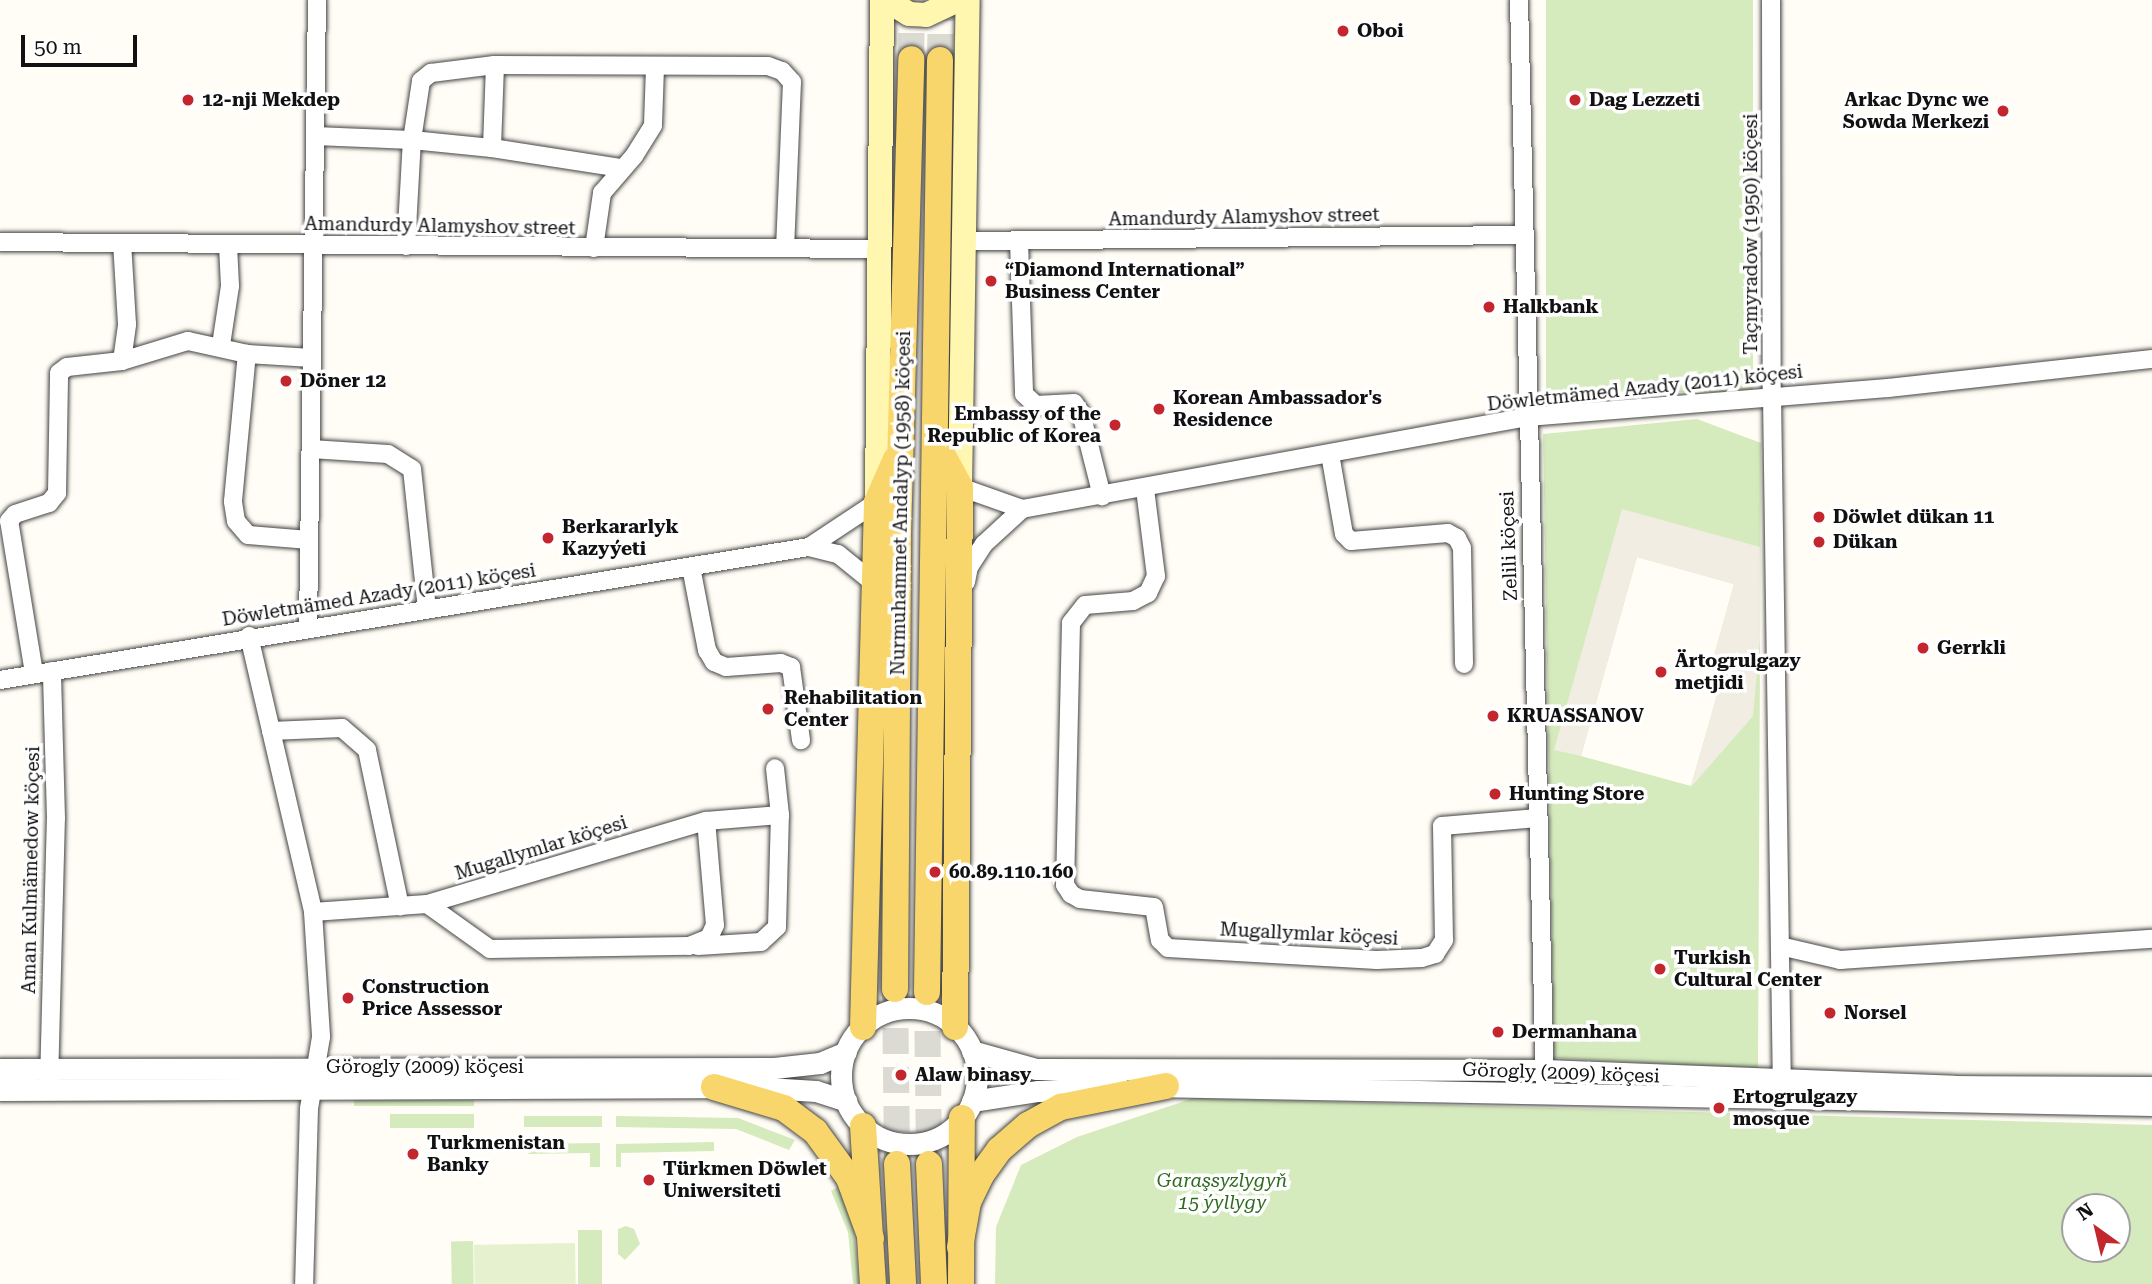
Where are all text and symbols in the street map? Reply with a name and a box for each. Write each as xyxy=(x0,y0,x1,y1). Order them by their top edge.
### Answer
place label: Oboi xyxy=(1357,20,1404,42)
scale bar xyxy=(24,21,140,65)
marker: Oboi xyxy=(1335,23,1351,39)
text: 50 m xyxy=(34,35,82,59)
place label: 12-nji Mekdep xyxy=(202,89,340,111)
place label: Dag Lezzeti xyxy=(1589,89,1700,111)
place label: Arkac Dync we Sowda Merkezi xyxy=(1843,89,1989,133)
marker: 12-nji Mekdep xyxy=(180,92,196,108)
marker: Dag Lezzeti xyxy=(1567,92,1583,108)
marker: Arkac Dync we Sowda Merkezi xyxy=(1995,103,2011,119)
street label: Taçmyradow (1950) köçesi xyxy=(1740,113,1762,355)
street label: Amandurdy Alamyshov street xyxy=(1108,203,1380,231)
street label: Amandurdy Alamyshov street xyxy=(304,212,576,240)
place label: “Diamond International” Business Center xyxy=(1005,259,1245,303)
marker: “Diamond International” Business Center xyxy=(983,273,999,289)
place label: Halkbank xyxy=(1503,296,1599,318)
marker: Halkbank xyxy=(1481,299,1497,315)
street label: Nurmuhammet Andalyp (1958) köçesi xyxy=(887,330,915,676)
street label: Döwletmämed Azady (2011) köçesi xyxy=(1486,360,1804,416)
place label: Döner 12 xyxy=(300,370,386,392)
marker: Döner 12 xyxy=(278,373,294,389)
place label: Korean Ambassador's Residence xyxy=(1173,387,1382,431)
marker: Korean Ambassador's Residence xyxy=(1151,401,1167,417)
place label: Embassy of the Republic of Korea xyxy=(927,403,1101,447)
marker: Embassy of the Republic of Korea xyxy=(1107,417,1123,433)
street label: Zelili köçesi xyxy=(1496,491,1522,601)
place label: Döwlet dükan 11 xyxy=(1833,506,1994,528)
marker: Döwlet dükan 11 xyxy=(1811,509,1827,525)
place label: Berkararlyk Kazyýeti xyxy=(562,516,679,560)
marker: Berkararlyk Kazyýeti xyxy=(540,530,556,546)
place label: Dükan xyxy=(1833,531,1898,553)
marker: Dükan xyxy=(1811,534,1827,550)
street label: Döwletmämed Azady (2011) köçesi xyxy=(220,559,538,631)
place label: Gerrkli xyxy=(1937,637,2006,659)
marker: Gerrkli xyxy=(1915,640,1931,656)
place label: Ärtogrulgazy metjidi xyxy=(1675,650,1801,694)
marker: Ärtogrulgazy metjidi xyxy=(1653,664,1669,680)
place label: Rehabilitation Center xyxy=(784,687,922,731)
marker: Rehabilitation Center xyxy=(758,699,778,719)
place label: KRUASSANOV xyxy=(1507,705,1644,727)
marker: KRUASSANOV xyxy=(1485,708,1501,724)
street label: Aman Kulmämedow köçesi xyxy=(17,746,45,994)
place label: Hunting Store xyxy=(1509,783,1645,805)
marker: Hunting Store xyxy=(1487,786,1503,802)
street label: Mugallymlar köçesi xyxy=(452,811,630,885)
place label: 60.89.110.160 xyxy=(949,861,1073,883)
marker: 60.89.110.160 xyxy=(927,864,943,880)
street label: Mugallymlar köçesi xyxy=(1219,918,1399,950)
place label: Turkish Cultural Center xyxy=(1674,947,1822,991)
marker: Turkish Cultural Center xyxy=(1652,961,1668,977)
place label: Construction Price Assessor xyxy=(362,976,502,1020)
marker: Construction Price Assessor xyxy=(340,990,356,1006)
place label: Norsel xyxy=(1844,1002,1906,1024)
marker: Norsel xyxy=(1822,1005,1838,1021)
place label: Dermanhana xyxy=(1512,1021,1637,1043)
marker: Dermanhana xyxy=(1490,1024,1506,1040)
street label: Görogly (2009) köçesi xyxy=(326,1056,524,1078)
street label: Görogly (2009) köçesi xyxy=(1462,1058,1660,1088)
place label: Alaw binasy xyxy=(915,1064,1031,1086)
marker: Alaw binasy xyxy=(893,1067,909,1083)
place label: Ertogrulgazy mosque xyxy=(1733,1086,1857,1130)
marker: Ertogrulgazy mosque xyxy=(1711,1100,1727,1116)
place label: Turkmenistan Banky xyxy=(427,1132,565,1176)
marker: Turkmenistan Banky xyxy=(405,1146,421,1162)
place label: Türkmen Döwlet Uniwersiteti xyxy=(663,1158,827,1202)
park label: Garaşsyzlygyň 15 ýyllygy xyxy=(1157,1170,1287,1214)
marker: Türkmen Döwlet Uniwersiteti xyxy=(641,1172,657,1188)
north arrow xyxy=(2061,1193,2131,1263)
text: N xyxy=(2073,1198,2098,1225)

